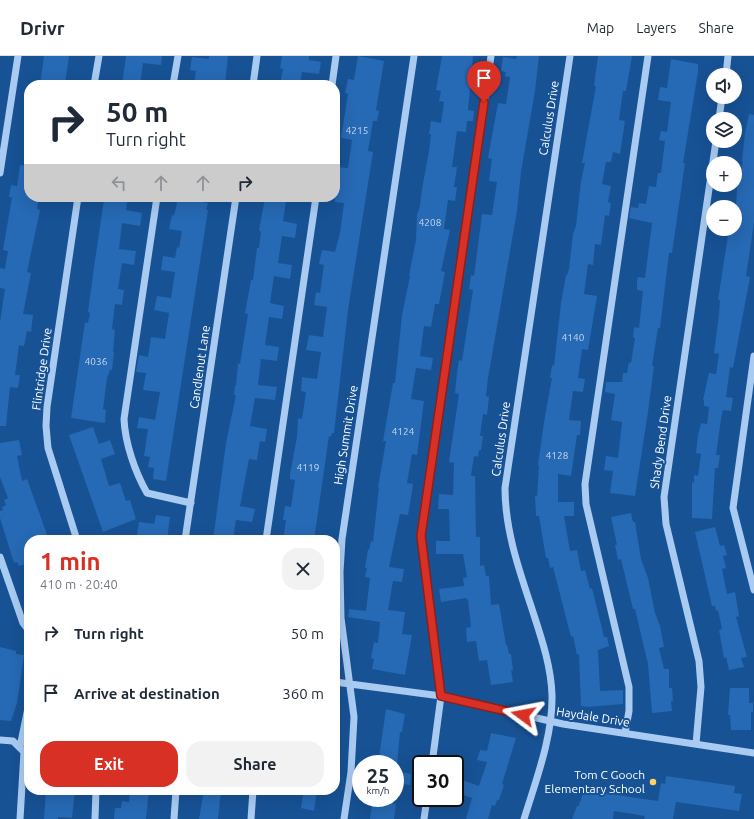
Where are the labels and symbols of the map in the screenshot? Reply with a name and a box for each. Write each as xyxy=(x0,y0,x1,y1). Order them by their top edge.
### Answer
pin xyxy=(467,61,501,102)
street label: Calculus Drive xyxy=(536,80,561,156)
house number: 4215 xyxy=(346,125,368,136)
house number: 4208 xyxy=(419,217,442,228)
street label: Candlenut Lane xyxy=(187,324,212,409)
street label: Flintridge Drive xyxy=(29,327,54,411)
house number: 4140 xyxy=(562,332,585,343)
house number: 4036 xyxy=(85,356,108,367)
street label: High Summit Drive xyxy=(331,384,360,486)
street label: Shady Bend Drive xyxy=(648,394,673,489)
street label: Calculus Drive xyxy=(489,401,512,477)
house number: 4124 xyxy=(392,426,415,437)
house number: 4128 xyxy=(546,450,569,461)
house number: 4119 xyxy=(297,462,319,473)
position arrow xyxy=(502,694,544,736)
street label: Haydale Drive xyxy=(555,704,631,729)
speed limit sign: 30 xyxy=(412,755,464,807)
place label: Tom C Gooch Elementary School xyxy=(545,768,645,795)
marker: Tom C Gooch Elementary School xyxy=(648,777,658,787)

